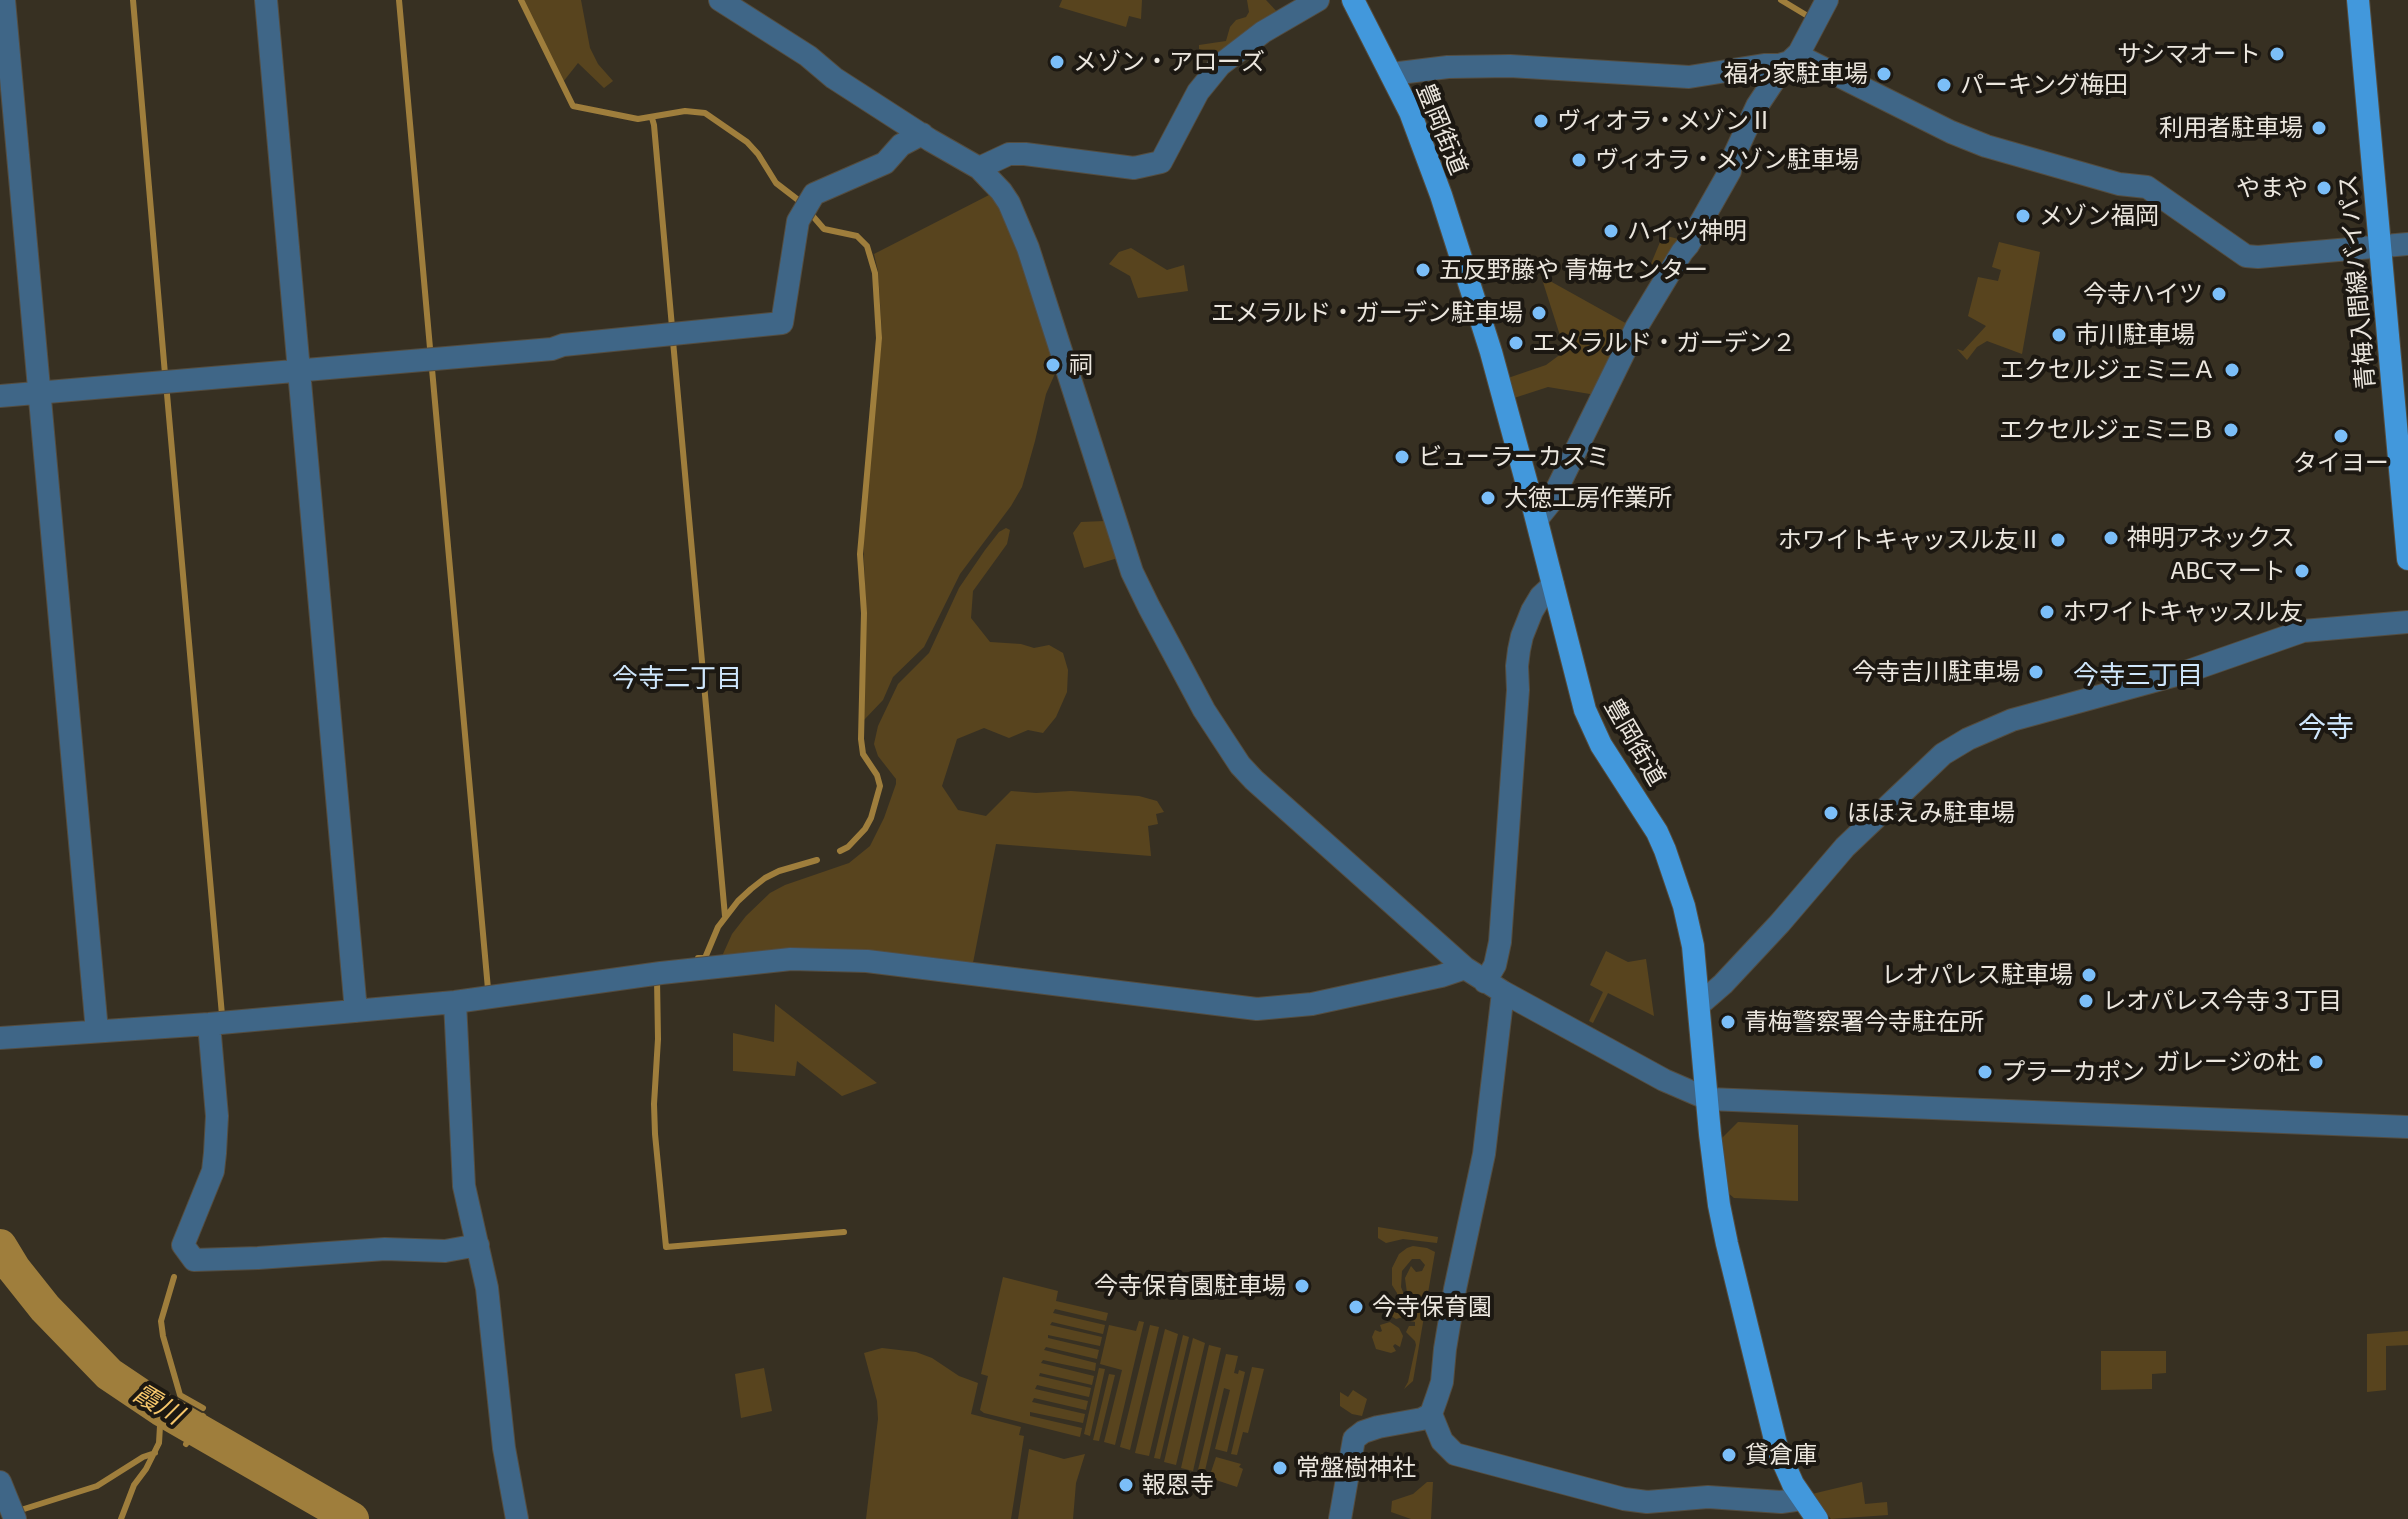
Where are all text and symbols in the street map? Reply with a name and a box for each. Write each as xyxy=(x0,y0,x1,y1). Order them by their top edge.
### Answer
place label: サシマオート xyxy=(2117,40,2261,68)
marker: サシマオート xyxy=(2268,45,2286,63)
place label: メゾン・アローズ xyxy=(1073,48,1265,76)
marker: メゾン・アローズ xyxy=(1048,53,1066,71)
place label: 福わ家駐車場 xyxy=(1724,60,1868,88)
marker: 福わ家駐車場 xyxy=(1875,65,1893,83)
place label: パーキング梅田 xyxy=(1960,71,2128,99)
marker: パーキング梅田 xyxy=(1935,76,1953,94)
street label: 豊岡街道 xyxy=(1411,79,1473,179)
place label: ヴィオラ・メゾンⅡ xyxy=(1557,107,1773,135)
marker: ヴィオラ・メゾンⅡ xyxy=(1532,112,1550,130)
place label: 利用者駐車場 xyxy=(2159,114,2303,142)
marker: 利用者駐車場 xyxy=(2310,119,2328,137)
place label: ヴィオラ・メゾン駐車場 xyxy=(1595,146,1859,174)
marker: ヴィオラ・メゾン駐車場 xyxy=(1570,151,1588,169)
street label: 青梅入間線バイパス xyxy=(2333,173,2381,391)
place label: やまや xyxy=(2236,174,2308,202)
marker: やまや xyxy=(2315,179,2333,197)
place label: メゾン福岡 xyxy=(2039,202,2159,230)
marker: メゾン福岡 xyxy=(2014,207,2032,225)
place label: ハイツ神明 xyxy=(1627,217,1747,245)
marker: ハイツ神明 xyxy=(1602,222,1620,240)
place label: 五反野藤や 青梅センター xyxy=(1439,256,1708,284)
marker: 五反野藤や 青梅センター xyxy=(1414,261,1432,279)
place label: 今寺ハイツ xyxy=(2083,280,2203,308)
marker: 今寺ハイツ xyxy=(2210,285,2228,303)
place label: エメラルド・ガーデン駐車場 xyxy=(1211,299,1523,327)
marker: エメラルド・ガーデン駐車場 xyxy=(1530,304,1548,322)
place label: 市川駐車場 xyxy=(2075,321,2195,349)
marker: 市川駐車場 xyxy=(2050,326,2068,344)
place label: エメラルド・ガーデン２ xyxy=(1532,329,1796,357)
marker: エメラルド・ガーデン２ xyxy=(1507,334,1525,352)
place label: 祠 xyxy=(1069,351,1093,379)
marker: 祠 xyxy=(1044,356,1062,374)
place label: エクセルジェミニＡ xyxy=(2000,356,2216,384)
marker: エクセルジェミニＡ xyxy=(2223,361,2241,379)
place label: エクセルジェミニＢ xyxy=(1999,416,2215,444)
marker: エクセルジェミニＢ xyxy=(2222,421,2240,439)
marker: タイヨー xyxy=(2332,427,2350,445)
place label: ビューラーカスミ xyxy=(1418,443,1610,471)
marker: ビューラーカスミ xyxy=(1393,448,1411,466)
place label: タイヨー xyxy=(2293,449,2389,477)
place label: 大徳工房作業所 xyxy=(1504,484,1672,512)
marker: 大徳工房作業所 xyxy=(1479,489,1497,507)
place label: 神明アネックス xyxy=(2127,524,2295,552)
place label: ホワイトキャッスル友Ⅱ xyxy=(1778,526,2042,554)
marker: 神明アネックス xyxy=(2102,529,2120,547)
marker: ホワイトキャッスル友Ⅱ xyxy=(2049,531,2067,549)
place label: ABCマート xyxy=(2171,557,2286,585)
marker: ABCマート xyxy=(2293,562,2311,580)
place label: ホワイトキャッスル友 xyxy=(2063,598,2303,626)
marker: ホワイトキャッスル友 xyxy=(2038,603,2056,621)
place label: 今寺吉川駐車場 xyxy=(1852,658,2020,686)
district label: 今寺三丁目 xyxy=(2073,659,2203,691)
district label: 今寺二丁目 xyxy=(612,662,742,694)
marker: 今寺吉川駐車場 xyxy=(2027,663,2045,681)
street label: 豊岡街道 xyxy=(1599,693,1671,791)
district label: 今寺 xyxy=(2298,711,2354,745)
place label: ほほえみ駐車場 xyxy=(1847,799,2015,827)
marker: ほほえみ駐車場 xyxy=(1822,804,1840,822)
place label: レオパレス駐車場 xyxy=(1881,961,2073,989)
marker: レオパレス駐車場 xyxy=(2080,966,2098,984)
place label: レオパレス今寺３丁目 xyxy=(2102,987,2342,1015)
marker: レオパレス今寺３丁目 xyxy=(2077,992,2095,1010)
place label: 青梅警察署今寺駐在所 xyxy=(1744,1008,1984,1036)
marker: 青梅警察署今寺駐在所 xyxy=(1719,1013,1737,1031)
place label: ガレージの杜 xyxy=(2156,1048,2300,1076)
marker: ガレージの杜 xyxy=(2307,1053,2325,1071)
place label: プラーカポン xyxy=(2001,1058,2145,1086)
marker: プラーカポン xyxy=(1976,1063,1994,1081)
place label: 今寺保育園駐車場 xyxy=(1094,1272,1286,1300)
marker: 今寺保育園駐車場 xyxy=(1293,1277,1311,1295)
place label: 今寺保育園 xyxy=(1372,1293,1492,1321)
marker: 今寺保育園 xyxy=(1347,1298,1365,1316)
water label: 霞川 xyxy=(128,1377,188,1431)
place label: 貸倉庫 xyxy=(1745,1441,1817,1469)
marker: 貸倉庫 xyxy=(1720,1446,1738,1464)
place label: 常盤樹神社 xyxy=(1296,1454,1416,1482)
marker: 常盤樹神社 xyxy=(1271,1459,1289,1477)
place label: 報恩寺 xyxy=(1142,1471,1214,1499)
marker: 報恩寺 xyxy=(1117,1476,1135,1494)

